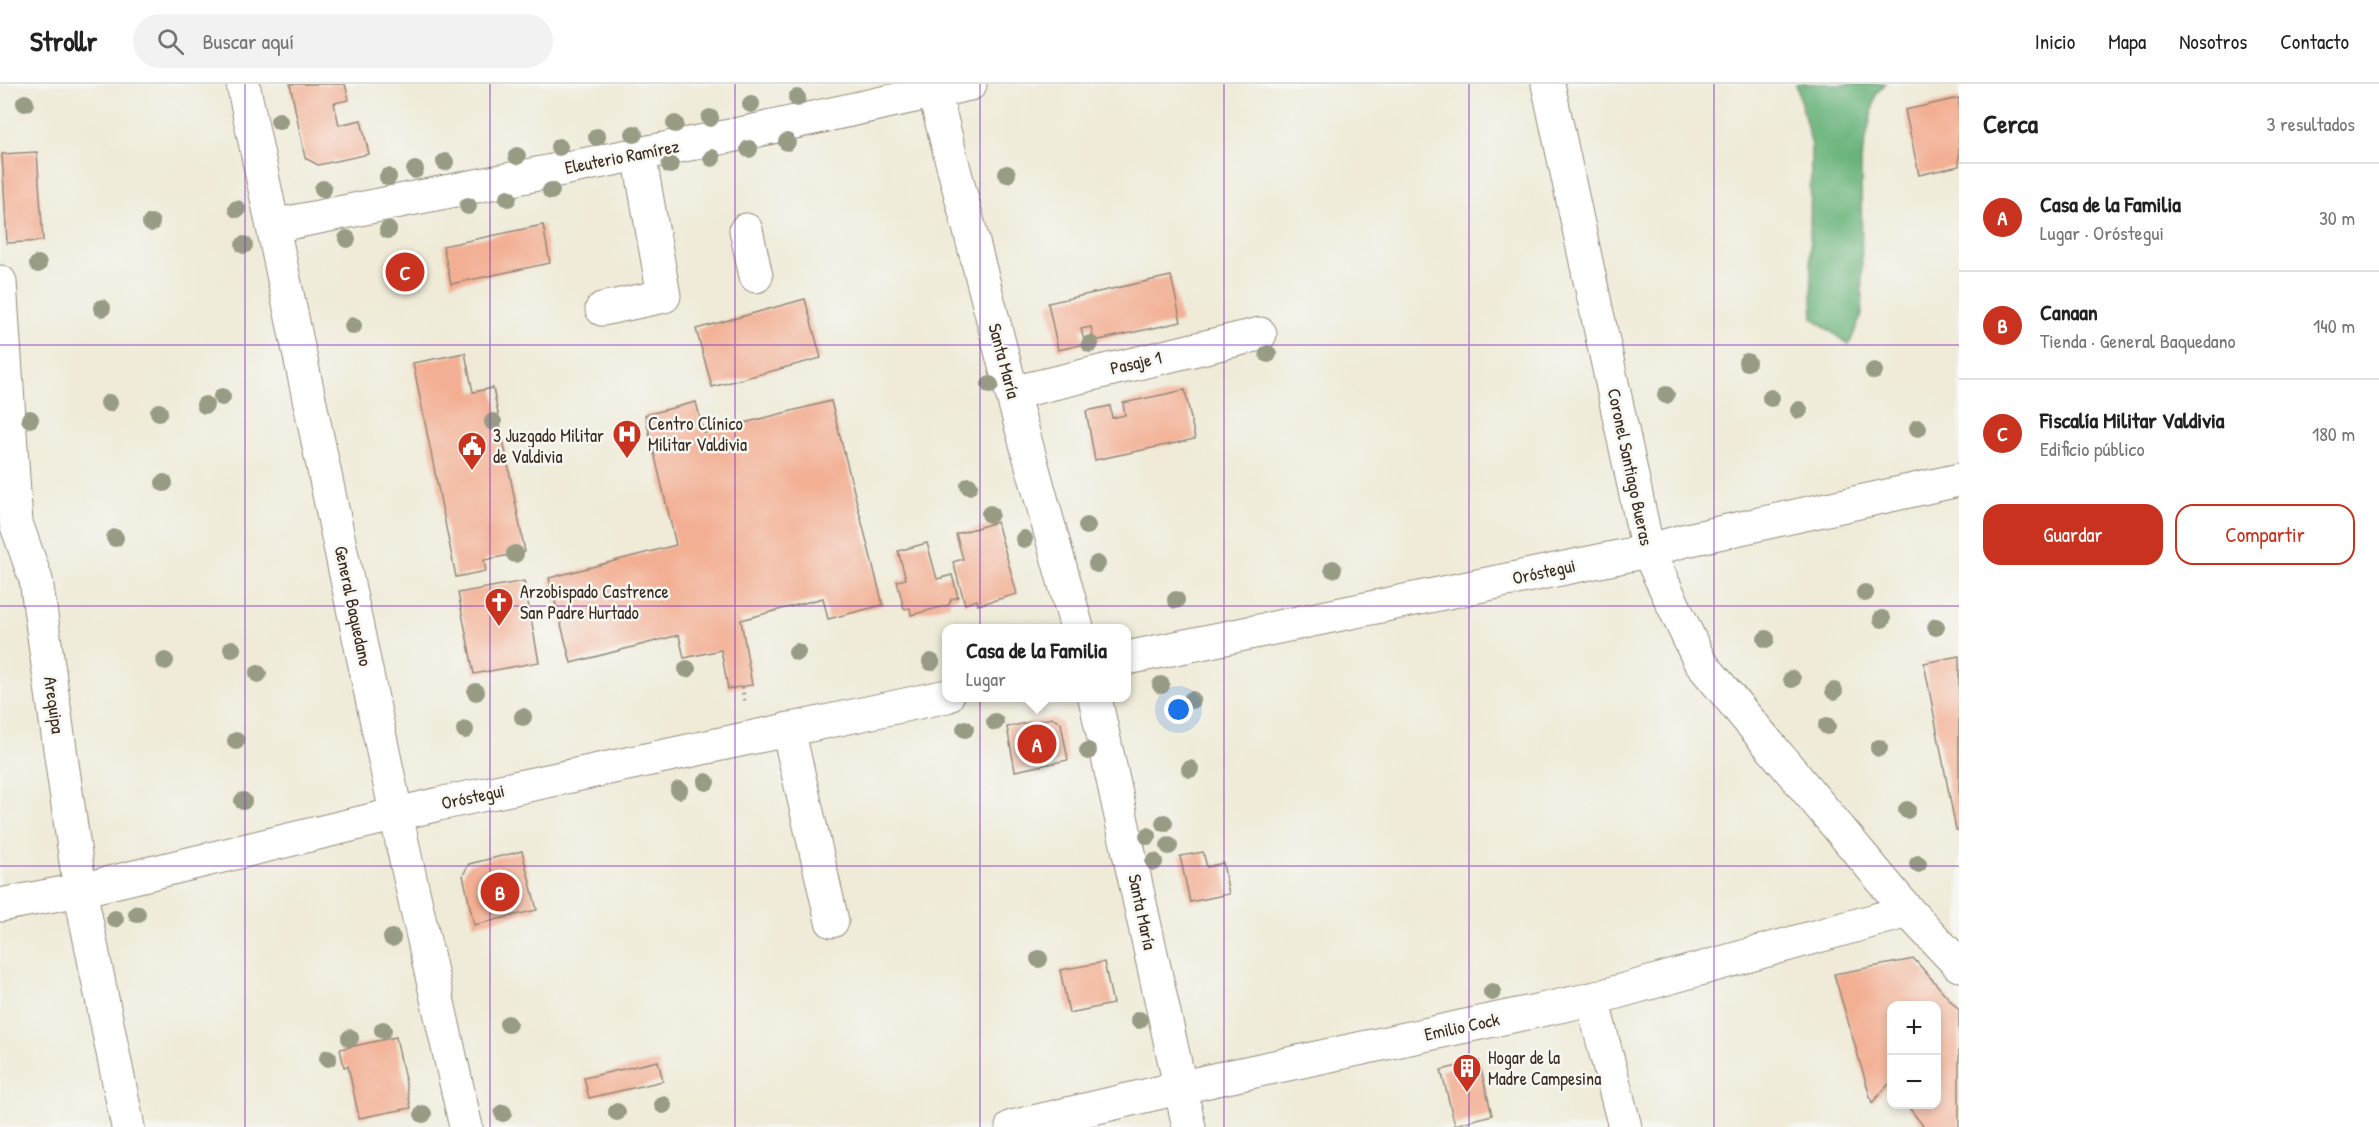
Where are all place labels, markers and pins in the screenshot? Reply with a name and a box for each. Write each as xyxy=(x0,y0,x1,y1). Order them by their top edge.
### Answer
pin: C xyxy=(386,250,424,294)
place label: Centro Clínico Militar Valdivia xyxy=(648,411,747,457)
hospital icon: Centro Clínico Militar Valdivia xyxy=(611,418,643,460)
place label: 3 Juzgado Militar de Valdivia xyxy=(493,423,604,469)
public building icon: 3 Juzgado Militar de Valdivia xyxy=(456,430,488,472)
place label: Arzobispado Castrence San Padre Hurtado xyxy=(520,579,669,625)
church icon: Arzobispado Castrence San Padre Hurtado xyxy=(483,586,515,628)
pin: A xyxy=(1018,722,1056,766)
pin: B xyxy=(480,870,520,914)
place label: Hogar de la Madre Campesina xyxy=(1488,1045,1601,1091)
building icon: Hogar de la Madre Campesina xyxy=(1451,1052,1483,1094)

